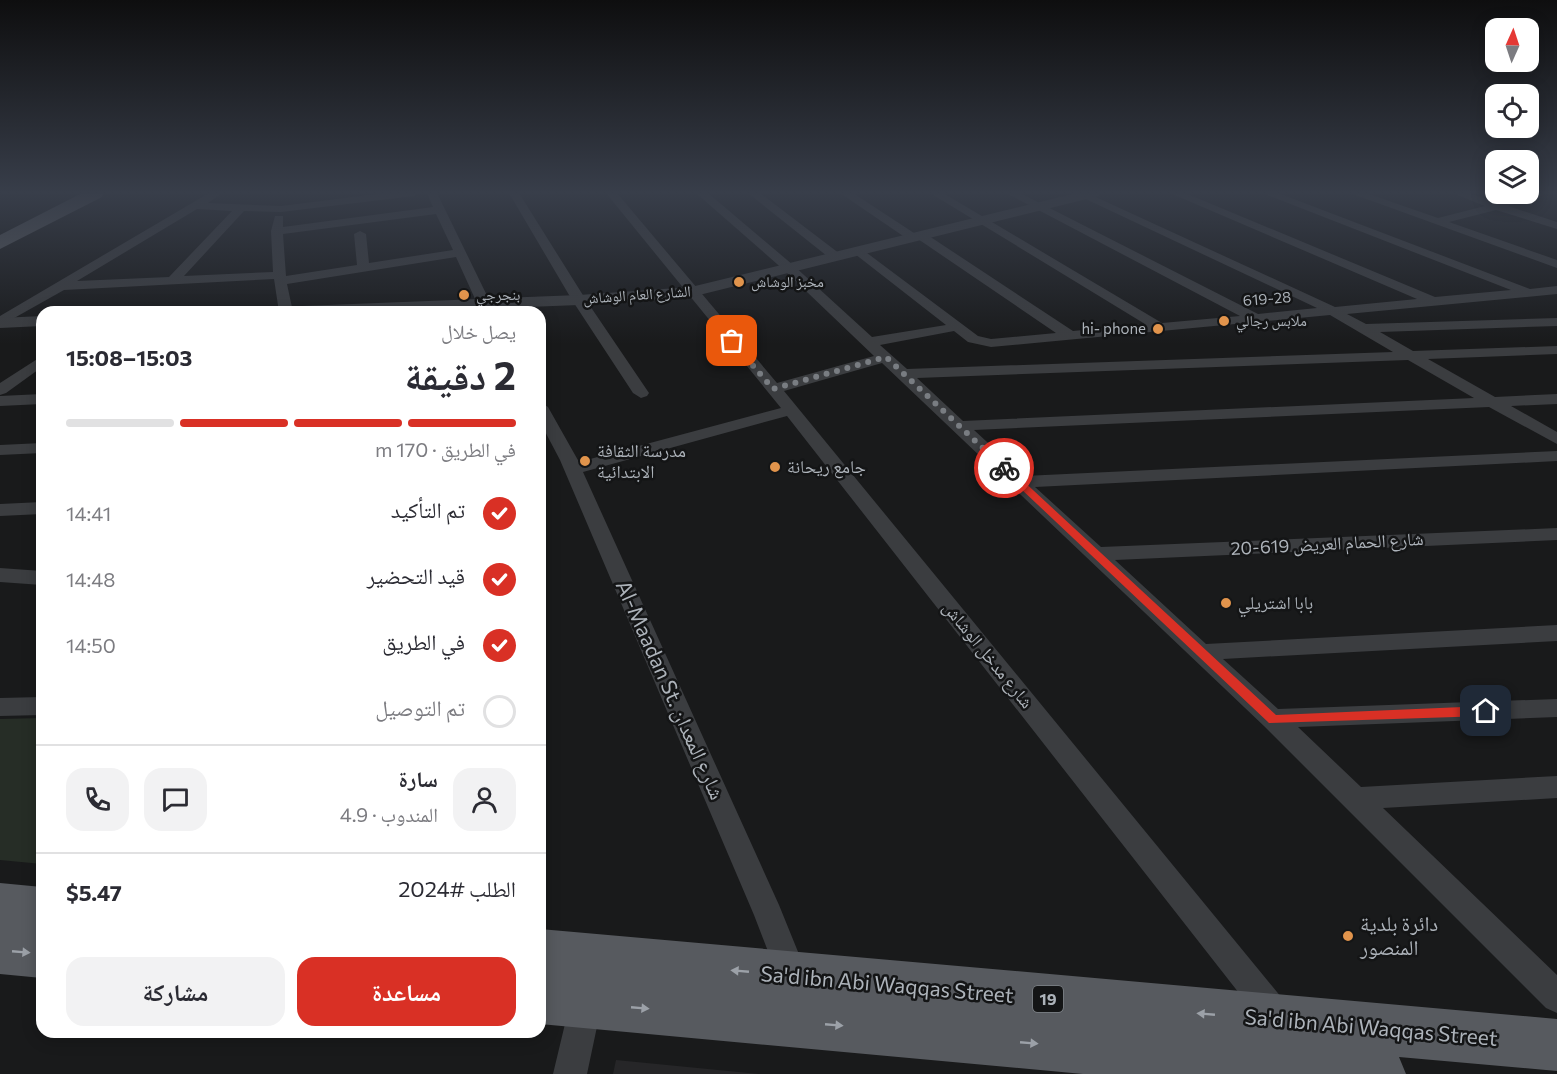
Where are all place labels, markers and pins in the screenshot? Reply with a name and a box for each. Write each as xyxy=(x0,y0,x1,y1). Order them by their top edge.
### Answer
place label: مخبز الوشاش xyxy=(751,272,824,292)
marker: مخبز الوشاش xyxy=(732,275,746,289)
place label: بنجرجي xyxy=(476,285,520,307)
marker: بنجرجي xyxy=(457,288,471,302)
place label: ملابس رجالي xyxy=(1236,311,1307,333)
marker: ملابس رجالي xyxy=(1217,314,1231,328)
pin xyxy=(706,315,757,366)
place label: hi- phone xyxy=(1081,319,1146,337)
marker: hi- phone xyxy=(1151,322,1165,336)
place label: مدرسة الثقافة الابتدائية xyxy=(597,439,686,483)
marker: مدرسة الثقافة الابتدائية xyxy=(578,454,592,468)
place label: جامع ريحانة xyxy=(787,455,866,479)
marker: جامع ريحانة xyxy=(768,460,782,474)
place label: بابا اشتريلي xyxy=(1238,591,1313,618)
marker: بابا اشتريلي xyxy=(1219,596,1233,610)
pin xyxy=(1460,685,1511,736)
place label: دائرة بلدية المنصور xyxy=(1359,910,1438,959)
marker: دائرة بلدية المنصور xyxy=(1341,929,1355,943)

